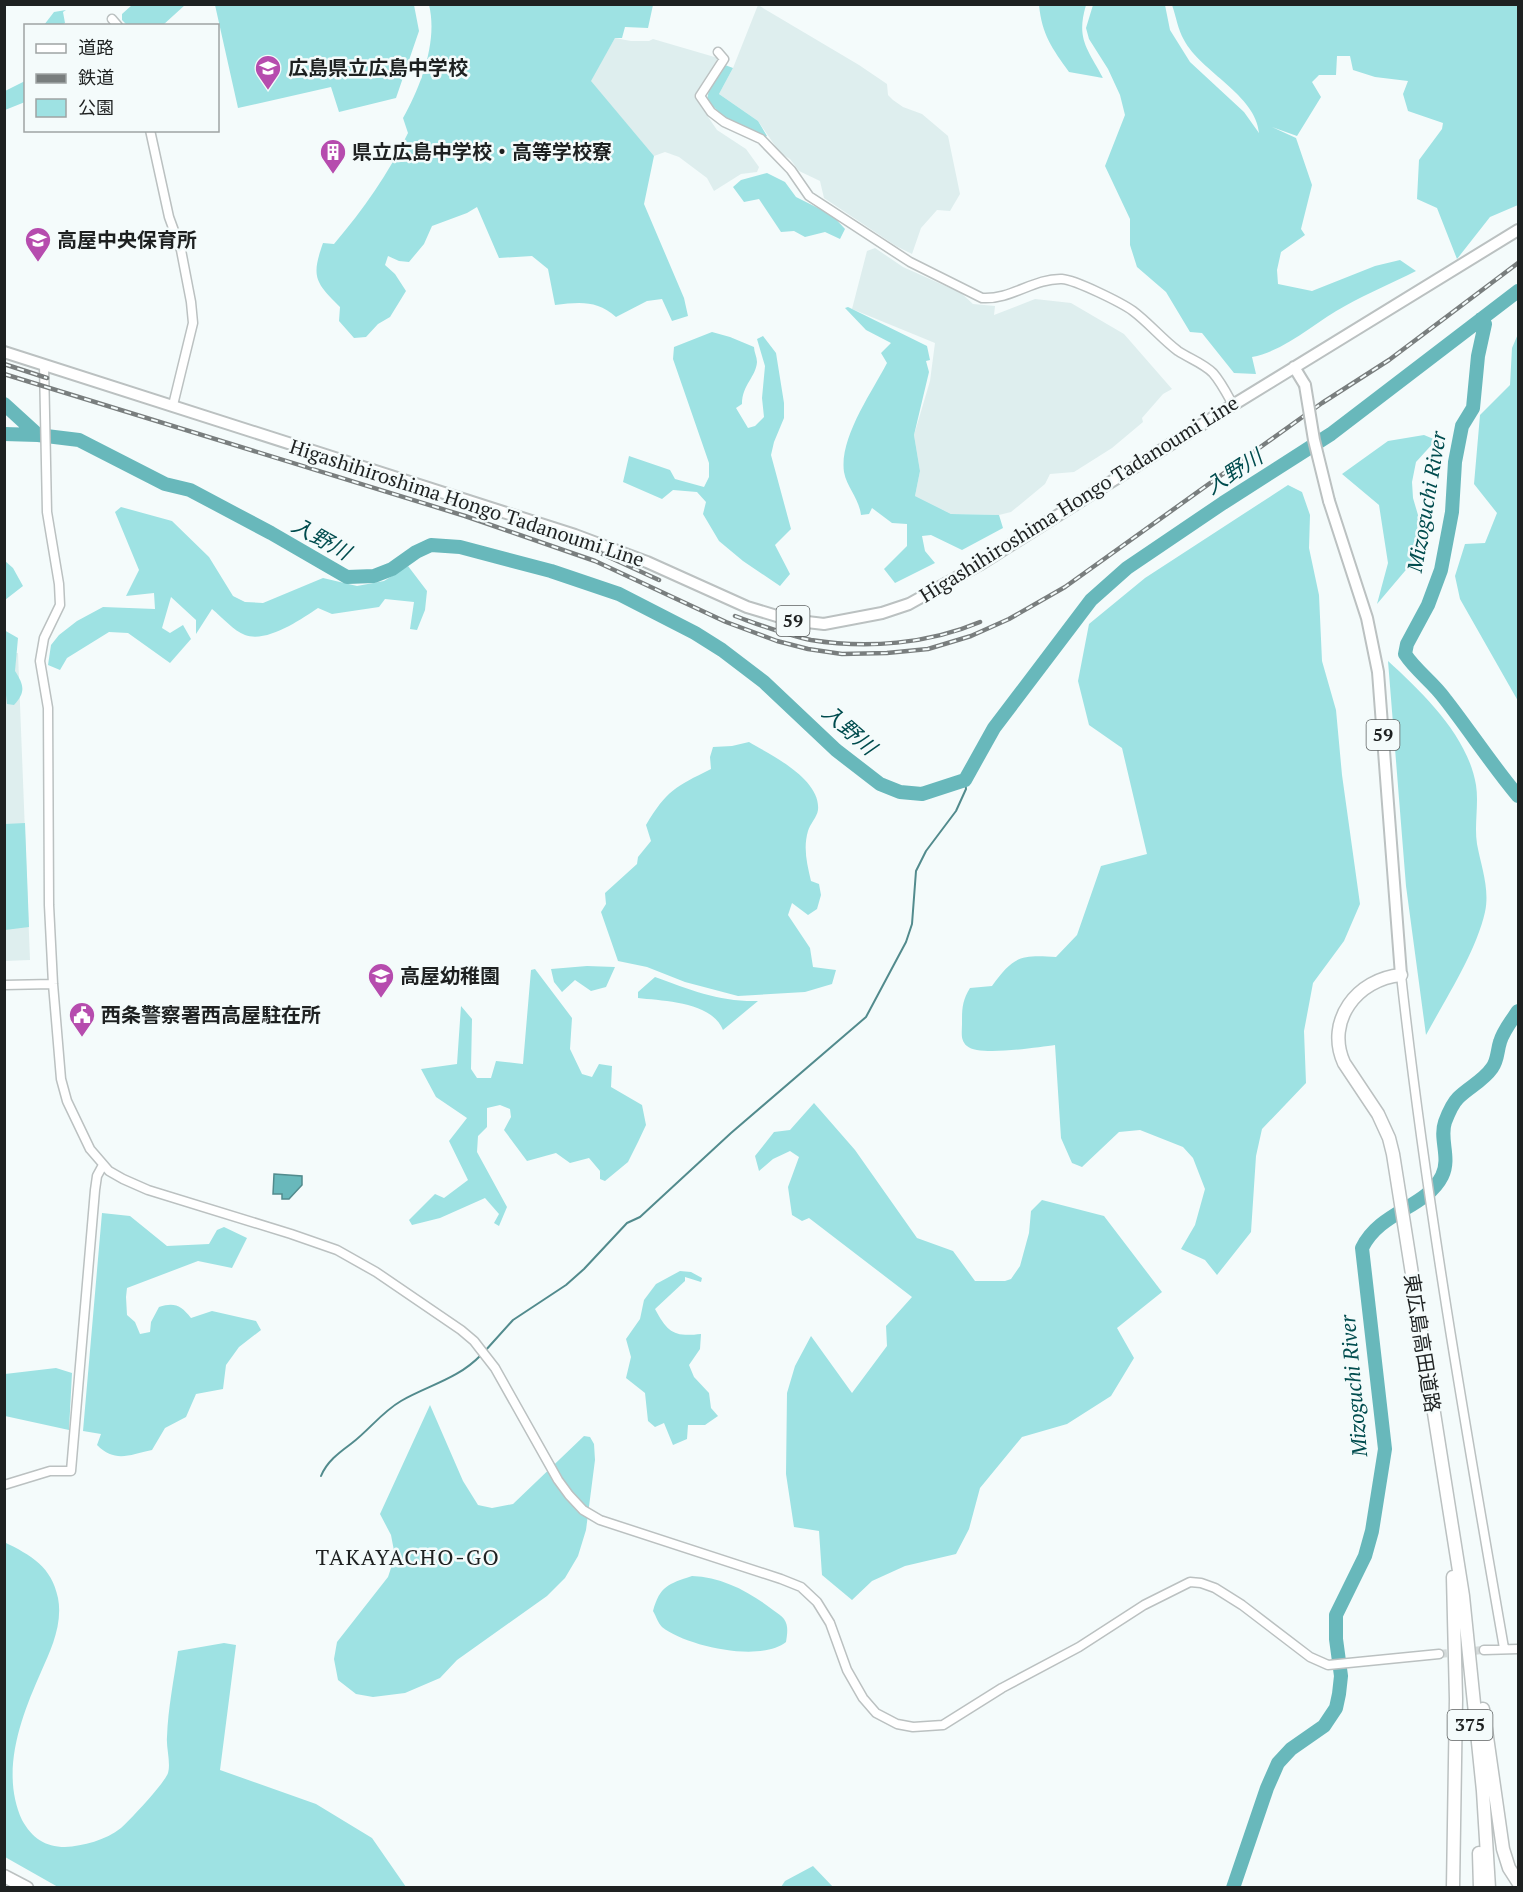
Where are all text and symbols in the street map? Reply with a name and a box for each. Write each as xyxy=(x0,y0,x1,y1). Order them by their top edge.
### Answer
legend xyxy=(24,24,219,132)
text: 道路 xyxy=(78,35,114,59)
school or university icon: 広島県立広島中学校 xyxy=(253,53,283,91)
place label: 広島県立広島中学校 xyxy=(288,54,468,81)
text: 鉄道 xyxy=(78,65,114,89)
text: 公園 xyxy=(78,95,114,119)
building icon: 県立広島中学校・高等学校寮 xyxy=(318,137,348,175)
place label: 県立広島中学校・高等学校寮 xyxy=(352,138,612,165)
school or university icon: 高屋中央保育所 xyxy=(23,225,53,263)
place label: 高屋中央保育所 xyxy=(57,226,197,253)
street label: Higashihiroshima Hongo Tadanoumi Line xyxy=(914,389,1243,608)
water label: Mizoguchi River xyxy=(1400,428,1452,575)
street label: Higashihiroshima Hongo Tadanoumi Line xyxy=(286,432,648,573)
water label: 入野川 xyxy=(1199,441,1269,500)
water label: 入野川 xyxy=(287,511,358,567)
road number: 59 xyxy=(776,606,810,636)
water label: 入野川 xyxy=(817,698,884,762)
road number: 59 xyxy=(1366,720,1400,750)
school or university icon: 高屋幼稚園 xyxy=(366,961,396,999)
place label: 高屋幼稚園 xyxy=(400,962,500,989)
public building icon: 西条警察署西高屋駐在所 xyxy=(67,1000,97,1038)
place label: 西条警察署西高屋駐在所 xyxy=(101,1001,321,1028)
street label: 東広島高田道路 xyxy=(1398,1272,1447,1414)
water label: Mizoguchi River xyxy=(1333,1313,1373,1459)
district label: TAKAYACHO-GO xyxy=(316,1542,500,1571)
road number: 375 xyxy=(1448,1710,1492,1740)

